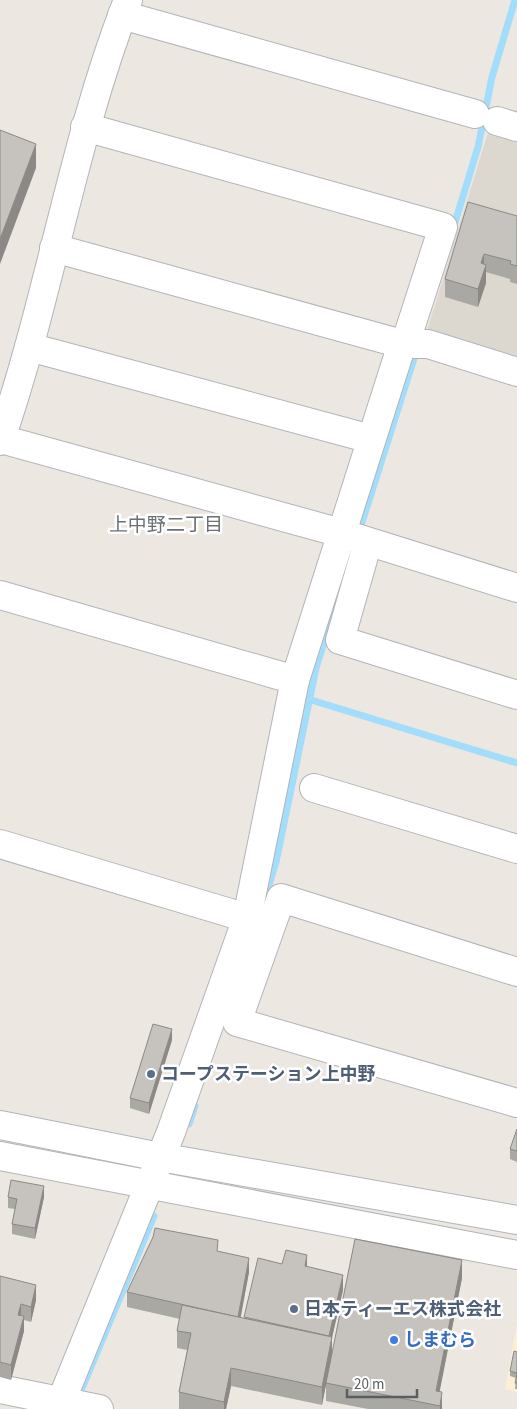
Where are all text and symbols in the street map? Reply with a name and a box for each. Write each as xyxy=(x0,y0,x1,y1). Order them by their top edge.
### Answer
district label: 上中野二丁目 xyxy=(109,512,223,539)
place label: コープステーション上中野 xyxy=(161,1062,376,1087)
marker: コープステーション上中野 xyxy=(145,1068,157,1080)
place label: 日本ティーエス株式会社 xyxy=(304,1297,501,1322)
marker: 日本ティーエス株式会社 xyxy=(288,1303,300,1315)
place label: しまむら xyxy=(404,1328,476,1353)
marker: しまむら xyxy=(388,1334,400,1346)
scale bar xyxy=(347,1366,417,1398)
text: 20 m xyxy=(354,1374,384,1395)

